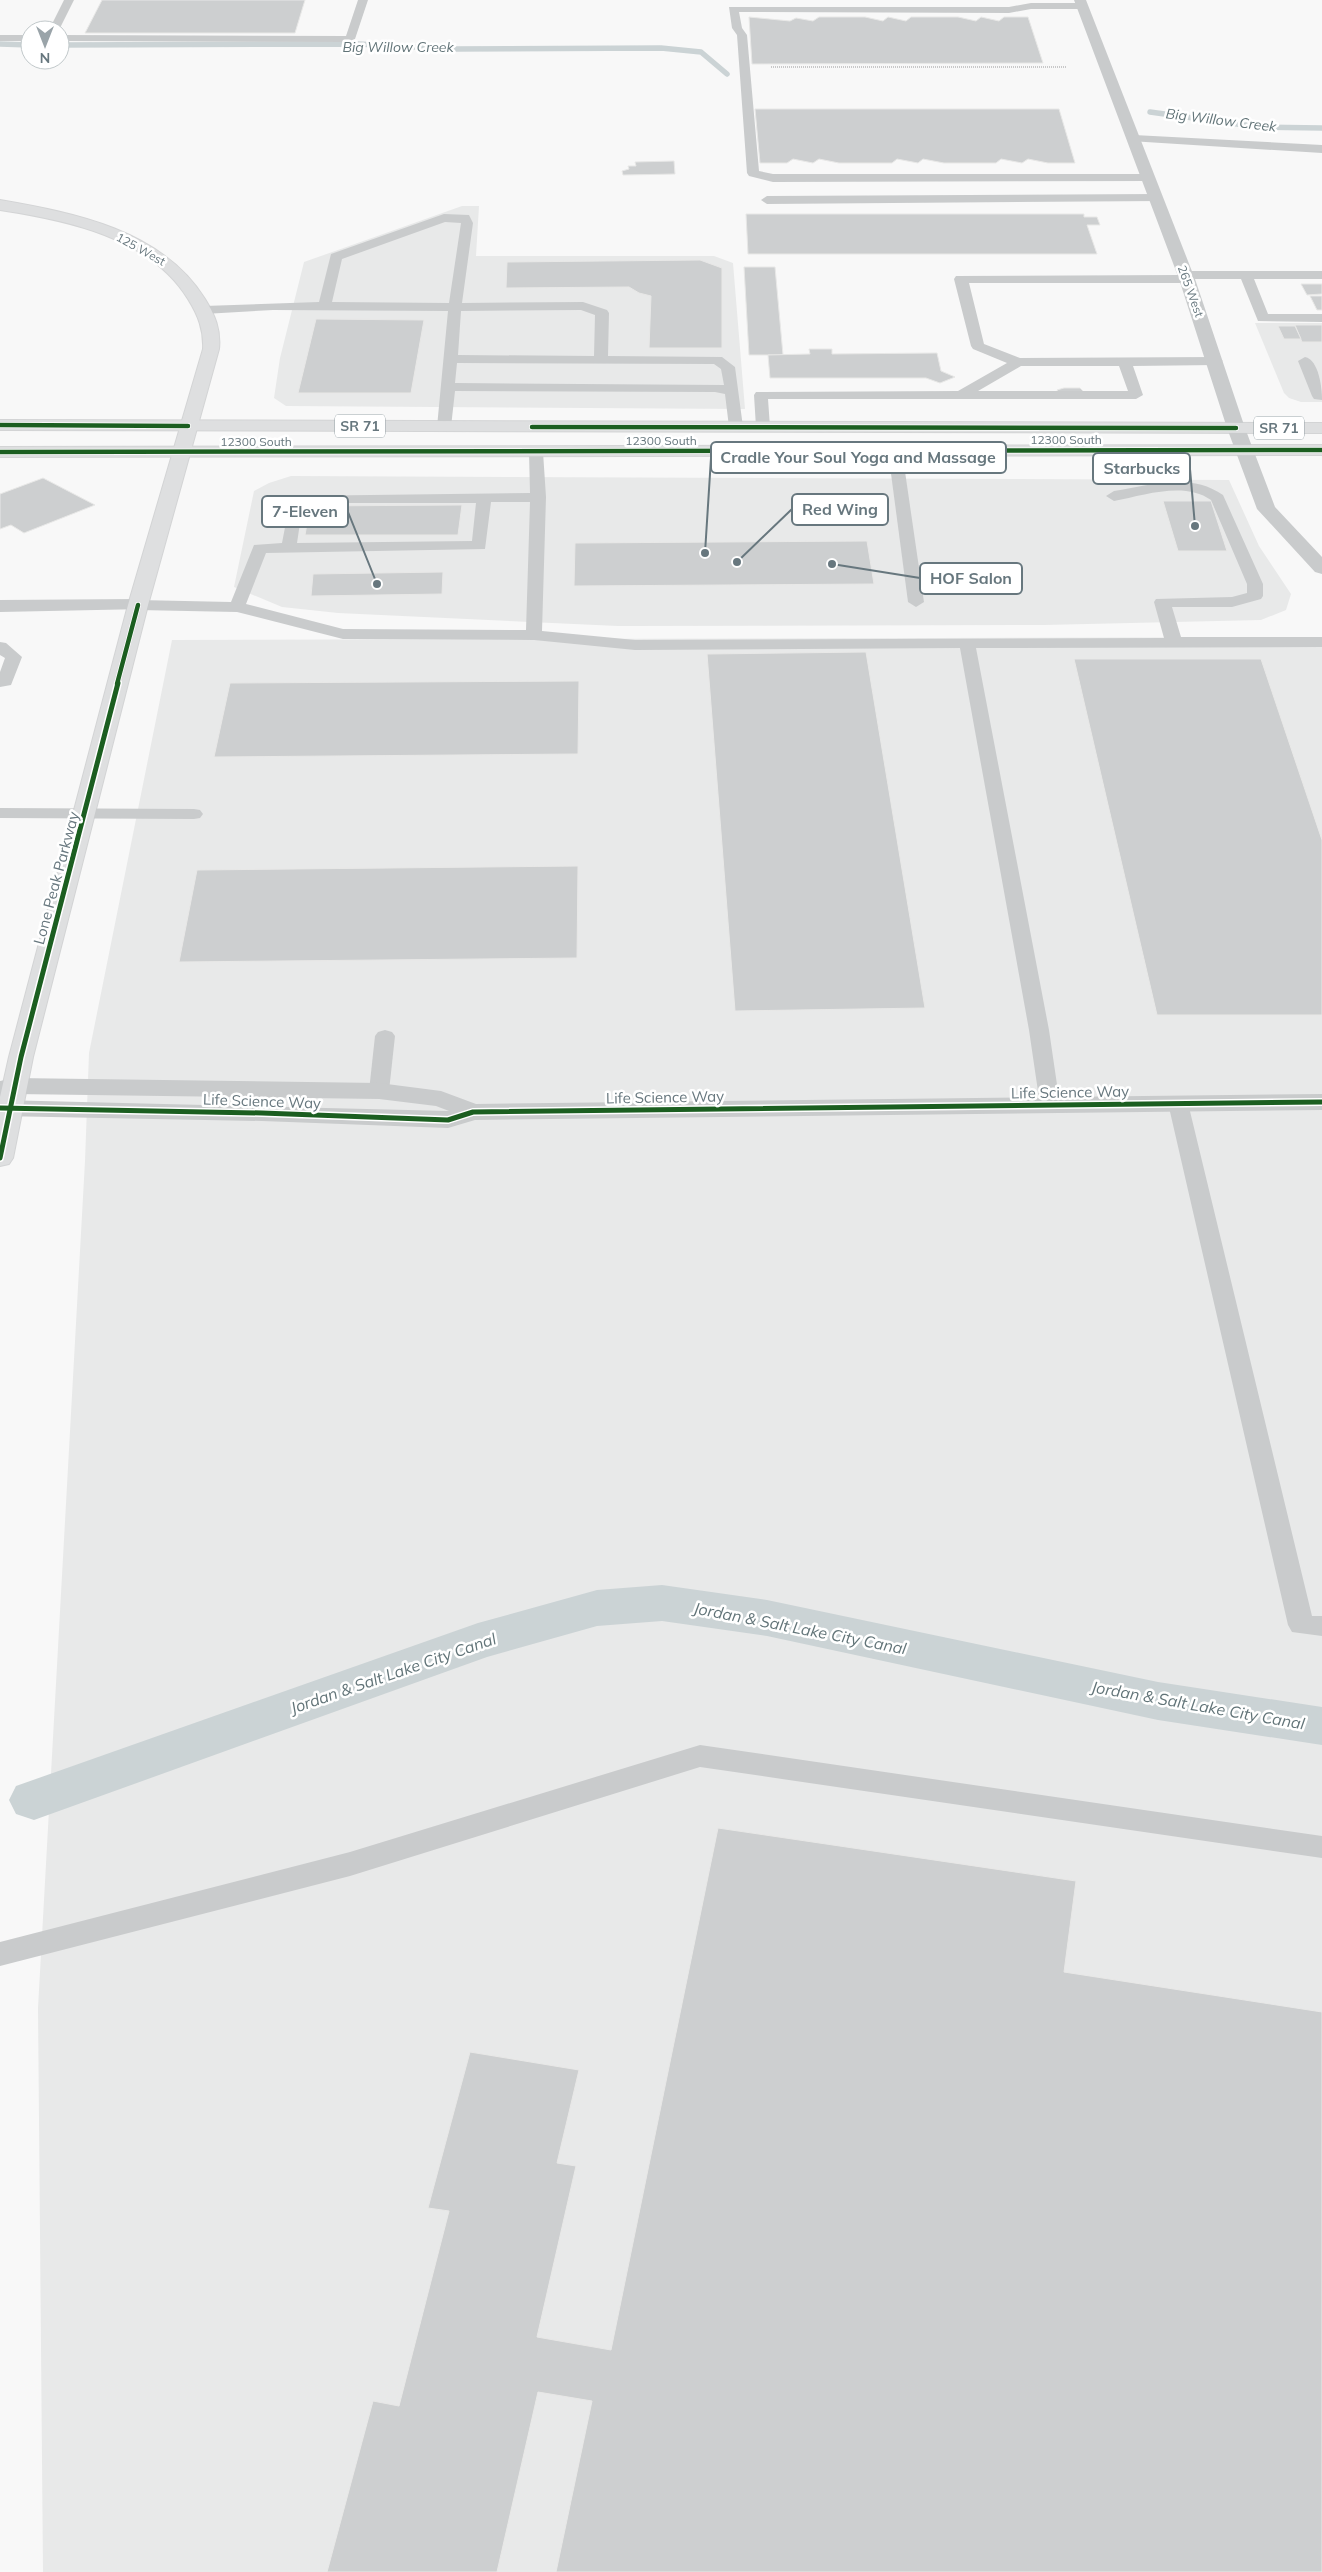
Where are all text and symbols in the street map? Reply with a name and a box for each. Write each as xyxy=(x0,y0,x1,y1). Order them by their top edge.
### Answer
north arrow xyxy=(20,20,70,70)
water label: Big Willow Creek xyxy=(342,38,454,56)
text: N xyxy=(40,49,50,67)
water label: Big Willow Creek xyxy=(1165,104,1278,136)
street label: 125 West xyxy=(114,229,168,269)
street label: 265 West xyxy=(1175,263,1207,319)
road number: SR 71 xyxy=(335,414,385,438)
road number: SR 71 xyxy=(1254,416,1304,439)
street label: 12300 South xyxy=(1030,432,1102,447)
street label: 12300 South xyxy=(625,433,697,448)
street label: 12300 South xyxy=(220,434,292,449)
callout: Cradle Your Soul Yoga and Massage xyxy=(711,442,1006,473)
text: Cradle Your Soul Yoga and Massage xyxy=(720,447,996,467)
callout: Starbucks xyxy=(1093,453,1190,484)
text: Starbucks xyxy=(1104,458,1180,478)
callout: Red Wing xyxy=(792,494,888,525)
callout: 7-Eleven xyxy=(262,496,348,527)
text: Red Wing xyxy=(802,499,878,519)
text: 7-Eleven xyxy=(272,501,338,521)
callout: HOF Salon xyxy=(920,563,1022,594)
text: HOF Salon xyxy=(930,568,1012,588)
street label: Lone Peak Parkway xyxy=(29,809,83,947)
street label: Life Science Way xyxy=(1011,1081,1129,1103)
street label: Life Science Way xyxy=(606,1086,724,1108)
street label: Life Science Way xyxy=(203,1089,321,1113)
water label: Jordan & Salt Lake City Canal xyxy=(690,1597,908,1658)
water label: Jordan & Salt Lake City Canal xyxy=(286,1628,499,1718)
water label: Jordan & Salt Lake City Canal xyxy=(1088,1676,1306,1734)

